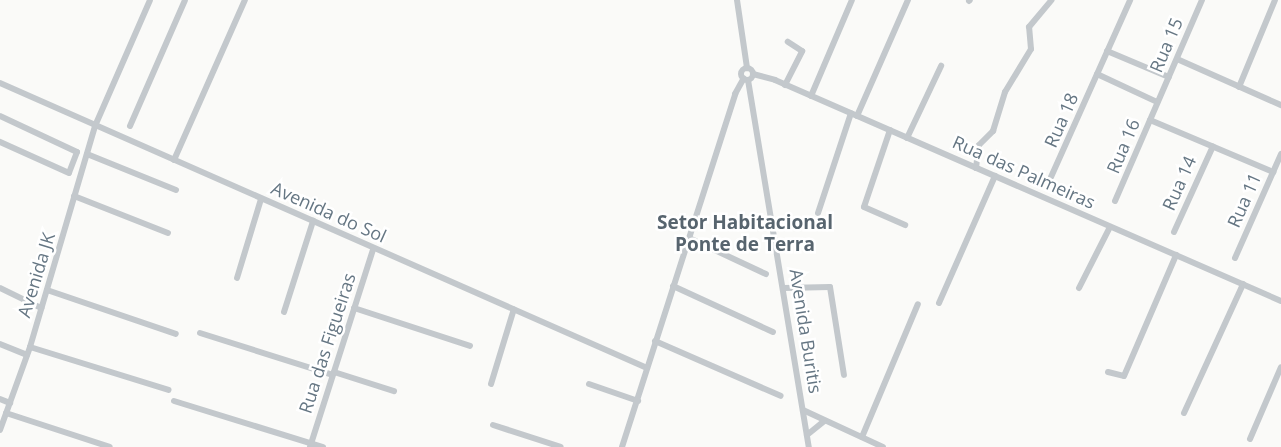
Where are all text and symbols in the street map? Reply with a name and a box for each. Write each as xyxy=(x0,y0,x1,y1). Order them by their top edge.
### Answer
street label: Rua 15 xyxy=(1145,14,1187,76)
street label: Rua 18 xyxy=(1039,89,1083,151)
street label: Rua 16 xyxy=(1102,115,1144,177)
street label: Rua das Palmeiras xyxy=(949,131,1099,213)
street label: Rua 14 xyxy=(1157,152,1201,214)
street label: Rua 11 xyxy=(1222,169,1266,231)
street label: Avenida do Sol xyxy=(268,177,390,247)
district label: Setor Habitacional Ponte de Terra xyxy=(657,212,833,256)
street label: Avenida JK xyxy=(13,230,59,320)
street label: Avenida Buritis xyxy=(785,267,827,395)
street label: Rua das Figueiras xyxy=(294,270,360,416)

